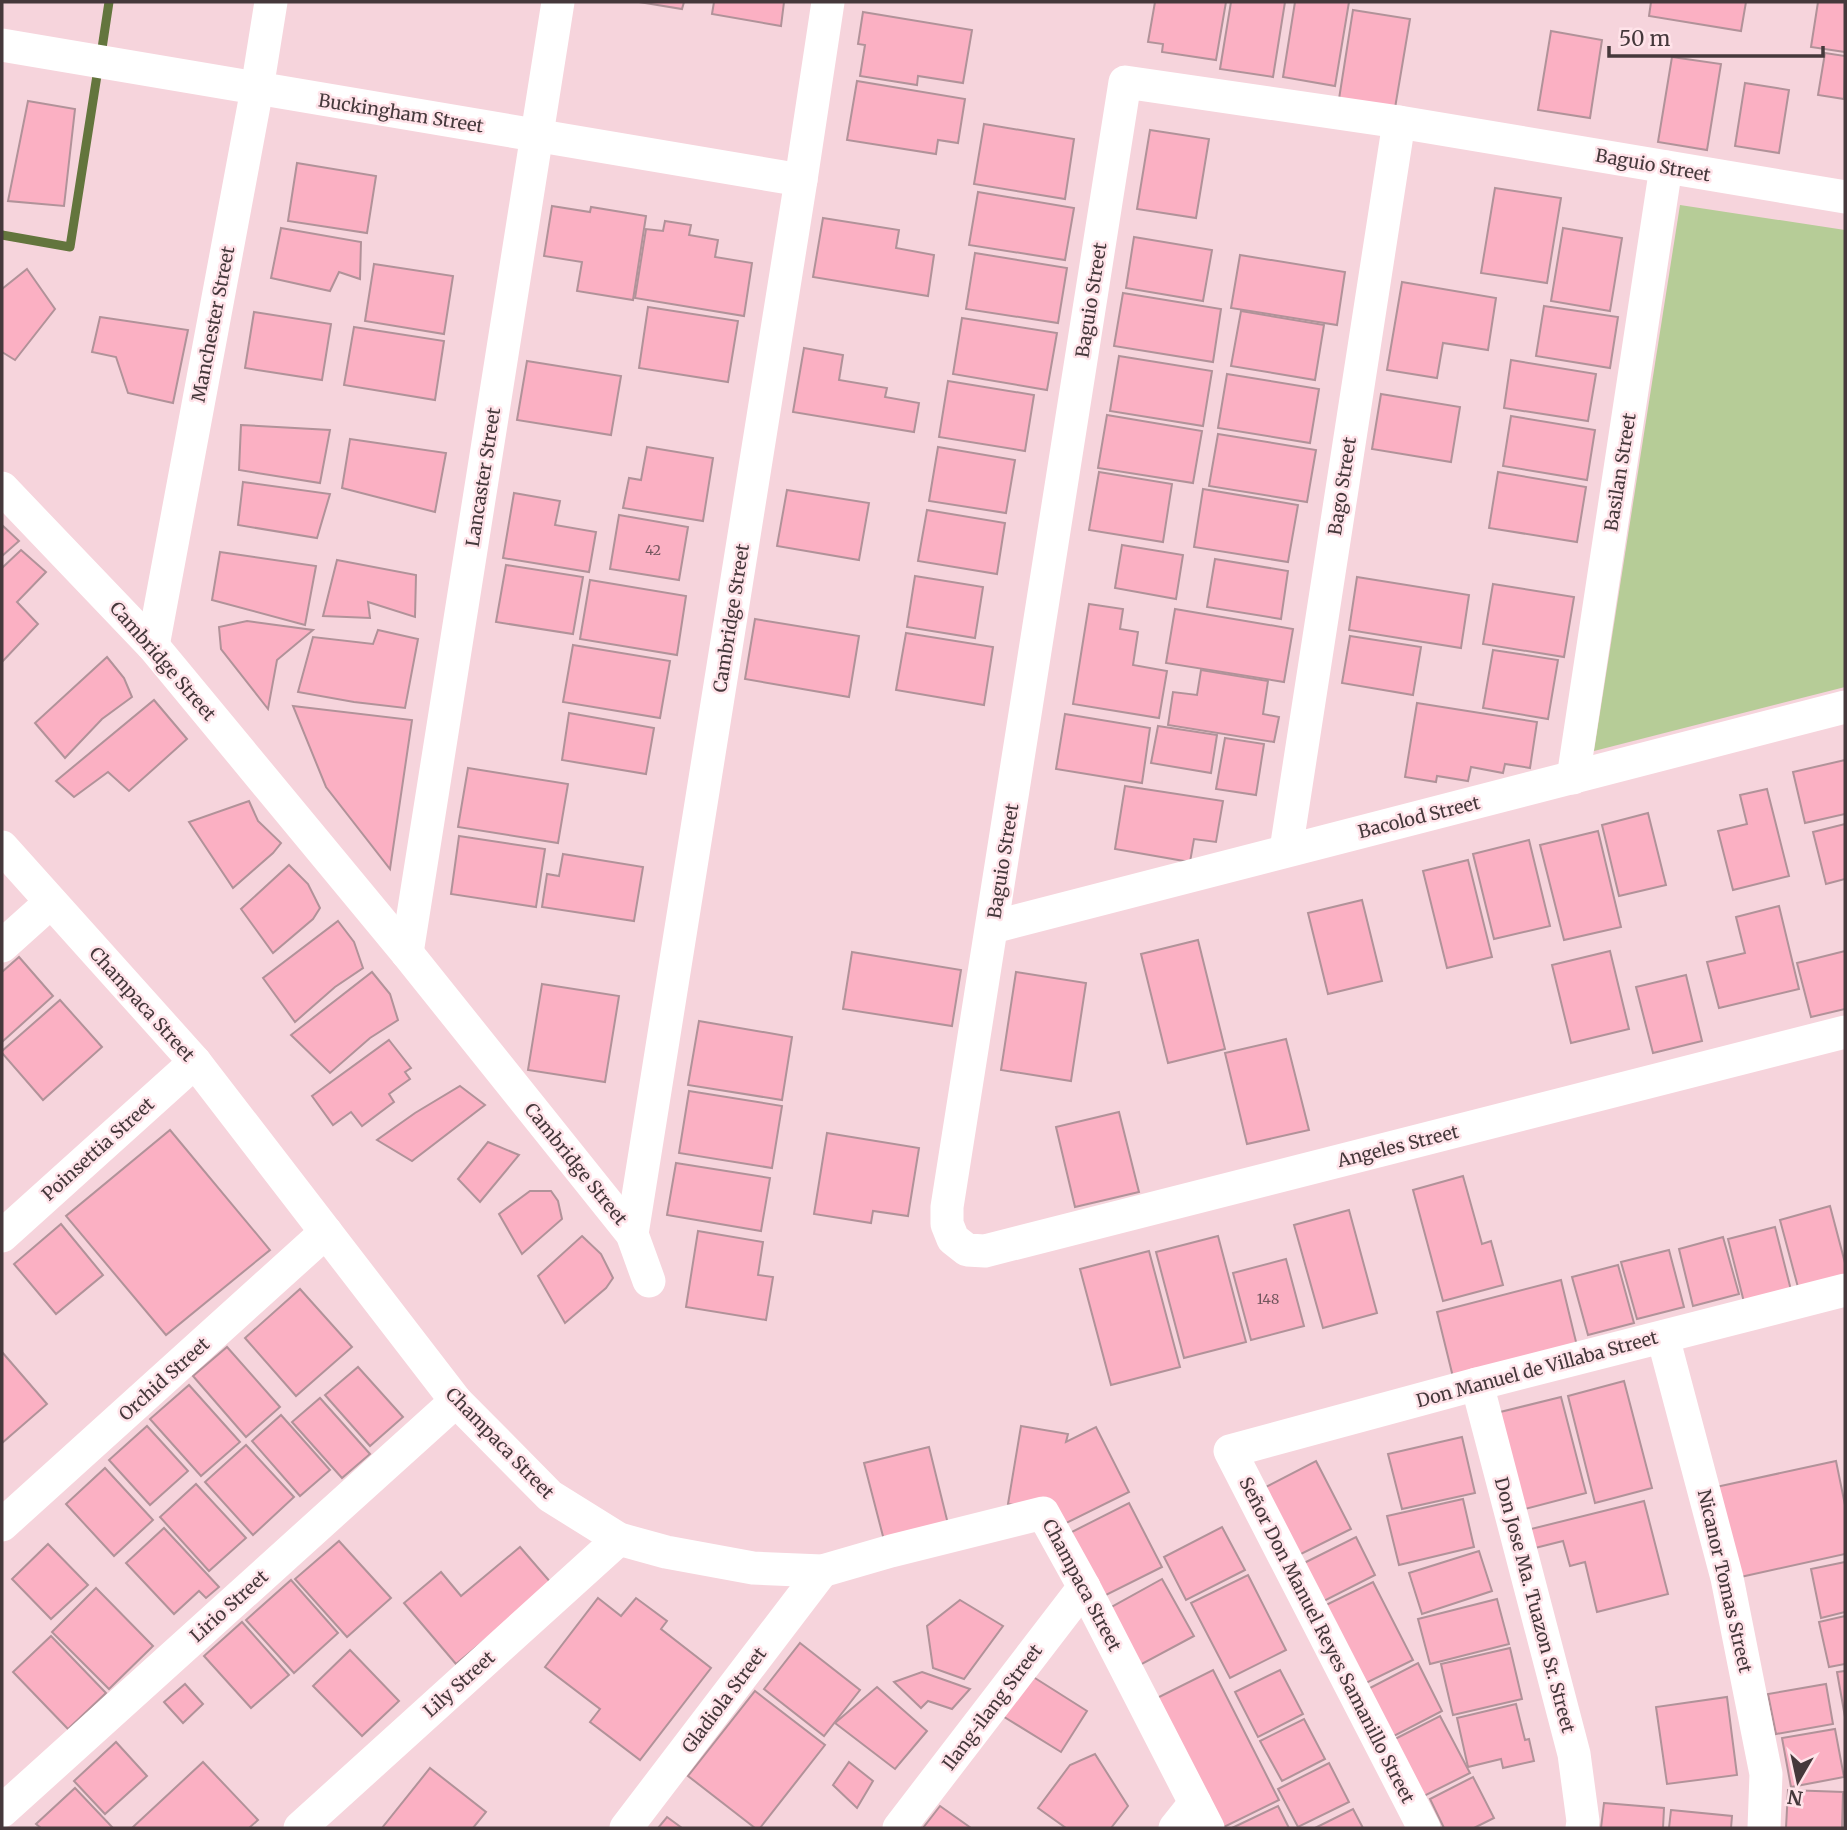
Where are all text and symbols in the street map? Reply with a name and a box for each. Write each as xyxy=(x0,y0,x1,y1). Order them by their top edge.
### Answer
scale bar xyxy=(1609,14,1822,58)
text: 50 m xyxy=(1619,25,1670,52)
street label: Buckingham Street xyxy=(317,89,485,137)
street label: Baguio Street xyxy=(1594,144,1712,186)
street label: Baguio Street xyxy=(1071,241,1111,359)
street label: Manchester Street xyxy=(187,244,239,404)
street label: Lancaster Street xyxy=(461,406,505,548)
street label: Basilan Street xyxy=(1599,411,1641,533)
street label: Bago Street xyxy=(1323,435,1361,537)
house number: 42 xyxy=(645,541,661,559)
street label: Cambridge Street xyxy=(708,542,754,694)
street label: Cambridge Street xyxy=(105,597,221,725)
street label: Bacolod Street xyxy=(1356,791,1482,843)
street label: Baguio Street xyxy=(983,802,1023,920)
street label: Champaca Street xyxy=(85,942,199,1066)
street label: Poinsettia Street xyxy=(37,1093,159,1205)
street label: Cambridge Street xyxy=(520,1098,632,1230)
street label: Angeles Street xyxy=(1334,1120,1461,1172)
house number: 148 xyxy=(1257,1290,1279,1308)
street label: Don Manuel de Villaba Street xyxy=(1414,1326,1660,1412)
street label: Orchid Street xyxy=(114,1332,214,1426)
street label: Champaca Street xyxy=(441,1382,559,1504)
street label: Señor Don Manuel Reyes Samanillo Street xyxy=(1234,1473,1420,1807)
street label: Don Jose Ma. Tuazon Sr. Street xyxy=(1490,1475,1580,1735)
street label: Nicanor Tomas Street xyxy=(1693,1487,1757,1675)
street label: Champaca Street xyxy=(1038,1515,1126,1655)
street label: Lirio Street xyxy=(185,1565,273,1647)
street label: Ilang-ilang Street xyxy=(937,1639,1047,1775)
street label: Gladiola Street xyxy=(677,1643,771,1757)
street label: Lily Street xyxy=(418,1646,500,1722)
north arrow xyxy=(1763,1746,1833,1816)
text: N xyxy=(1786,1785,1805,1811)

